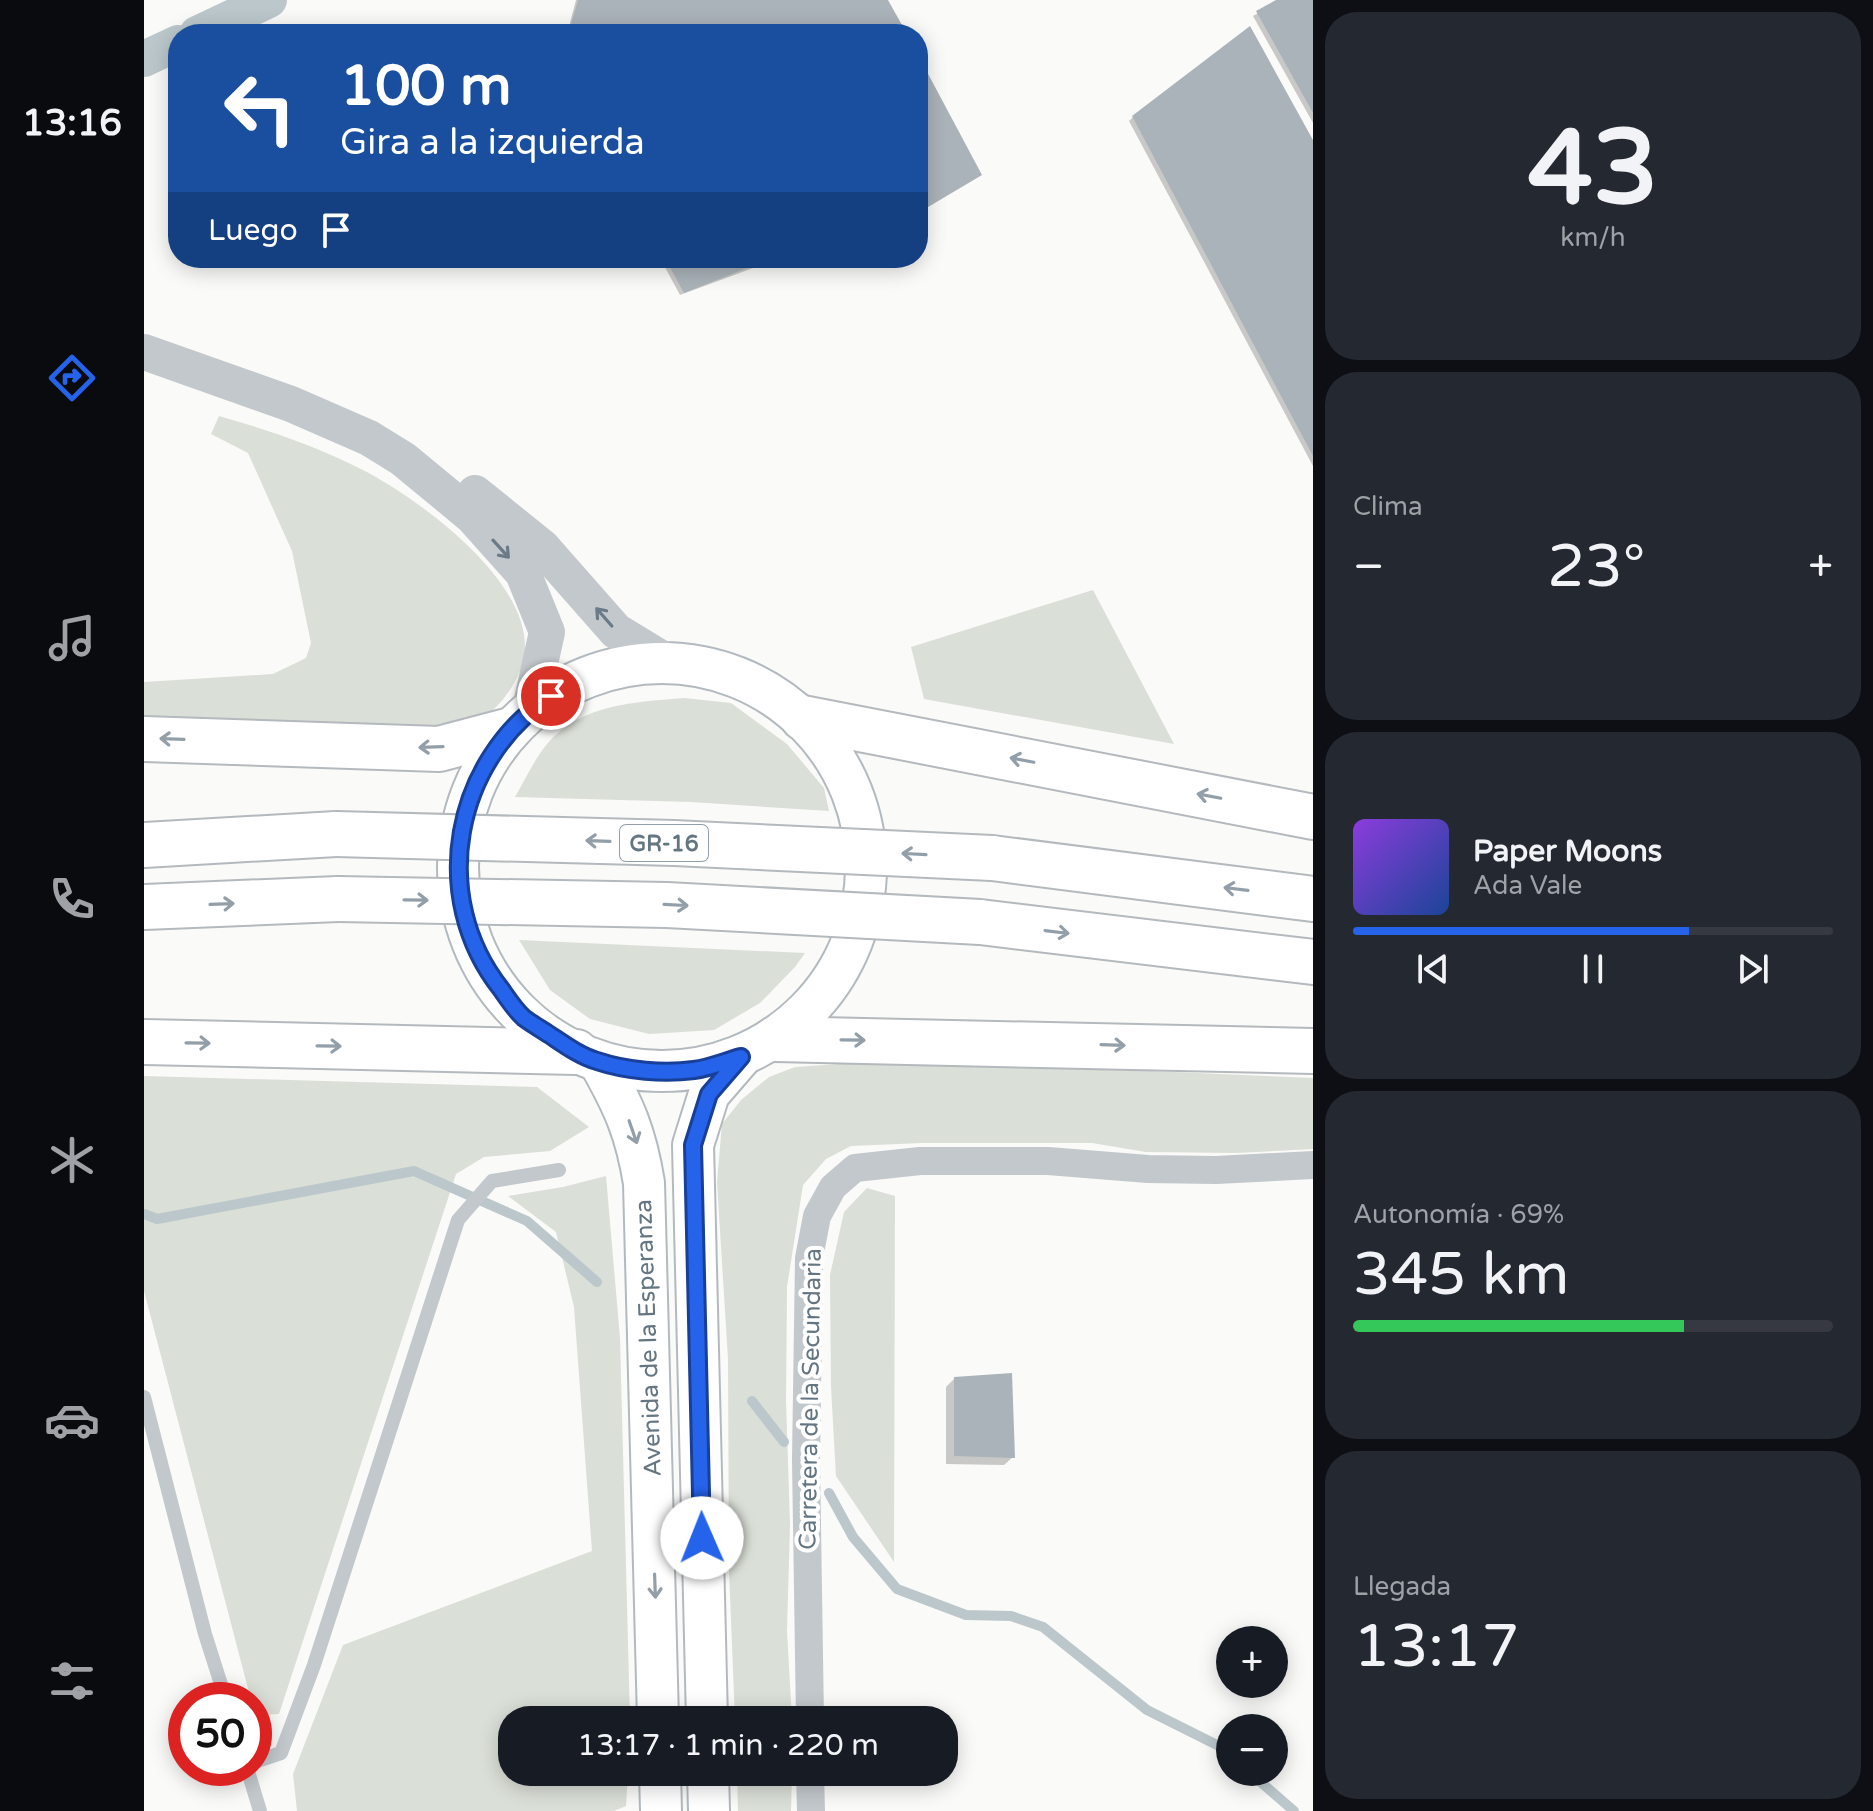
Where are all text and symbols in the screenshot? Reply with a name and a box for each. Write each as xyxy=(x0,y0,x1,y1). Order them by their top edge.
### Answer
text: 100 m xyxy=(340,53,511,120)
icon: left xyxy=(208,56,312,160)
text: 13:16 xyxy=(22,102,122,145)
text: 43 xyxy=(1528,107,1658,232)
text: Gira a la izquierda xyxy=(340,121,645,164)
icon: arrive xyxy=(314,208,358,252)
text: Luego xyxy=(208,212,298,249)
text: km/h xyxy=(1560,222,1626,253)
icon: directions xyxy=(44,350,100,406)
text: Clima xyxy=(1353,491,1423,522)
text: 23° xyxy=(1547,531,1645,603)
one-way arrow xyxy=(492,538,510,558)
text: − xyxy=(1353,541,1384,594)
text: + xyxy=(1808,541,1833,594)
one-way arrow xyxy=(595,608,613,628)
icon: music xyxy=(44,610,100,666)
pin xyxy=(517,662,585,730)
icon: arrive xyxy=(529,674,573,718)
one-way arrow xyxy=(159,732,186,747)
one-way arrow xyxy=(418,740,445,755)
one-way arrow xyxy=(1010,751,1035,766)
one-way arrow xyxy=(1197,788,1222,803)
road number: GR-16 xyxy=(620,825,708,861)
one-way arrow xyxy=(585,833,612,849)
text: Paper Moons xyxy=(1473,833,1662,870)
one-way arrow xyxy=(901,847,928,862)
text: Ada Vale xyxy=(1473,870,1582,901)
icon: phone xyxy=(44,871,100,927)
one-way arrow xyxy=(1224,881,1249,896)
one-way arrow xyxy=(402,893,429,908)
one-way arrow xyxy=(208,896,235,911)
one-way arrow xyxy=(662,898,689,913)
one-way arrow xyxy=(1043,924,1070,939)
icon: previous xyxy=(1411,947,1455,991)
icon: pause xyxy=(1571,947,1615,991)
icon: next xyxy=(1731,947,1775,991)
one-way arrow xyxy=(839,1033,866,1048)
one-way arrow xyxy=(184,1036,211,1051)
one-way arrow xyxy=(1099,1038,1126,1053)
one-way arrow xyxy=(315,1039,342,1054)
one-way arrow xyxy=(627,1119,642,1144)
icon: climate xyxy=(44,1132,100,1188)
street label: Avenida de la Esperanza xyxy=(629,1199,668,1477)
text: Autonomía · 69% xyxy=(1353,1199,1564,1230)
text: 345 km xyxy=(1353,1239,1569,1311)
street label: Carretera de la Secundaria xyxy=(793,1248,828,1550)
icon: car xyxy=(44,1392,100,1448)
position arrow xyxy=(660,1496,744,1580)
text: Llegada xyxy=(1353,1571,1451,1602)
one-way arrow xyxy=(647,1572,662,1599)
text: 13:17 xyxy=(1353,1611,1519,1683)
map controls xyxy=(1216,1626,1288,1786)
button: + xyxy=(1216,1626,1288,1698)
icon: filters xyxy=(44,1653,100,1709)
speed limit sign: 50 xyxy=(168,1682,272,1786)
button: − xyxy=(1216,1714,1288,1786)
text: 13:17 · 1 min · 220 m xyxy=(577,1727,879,1764)

